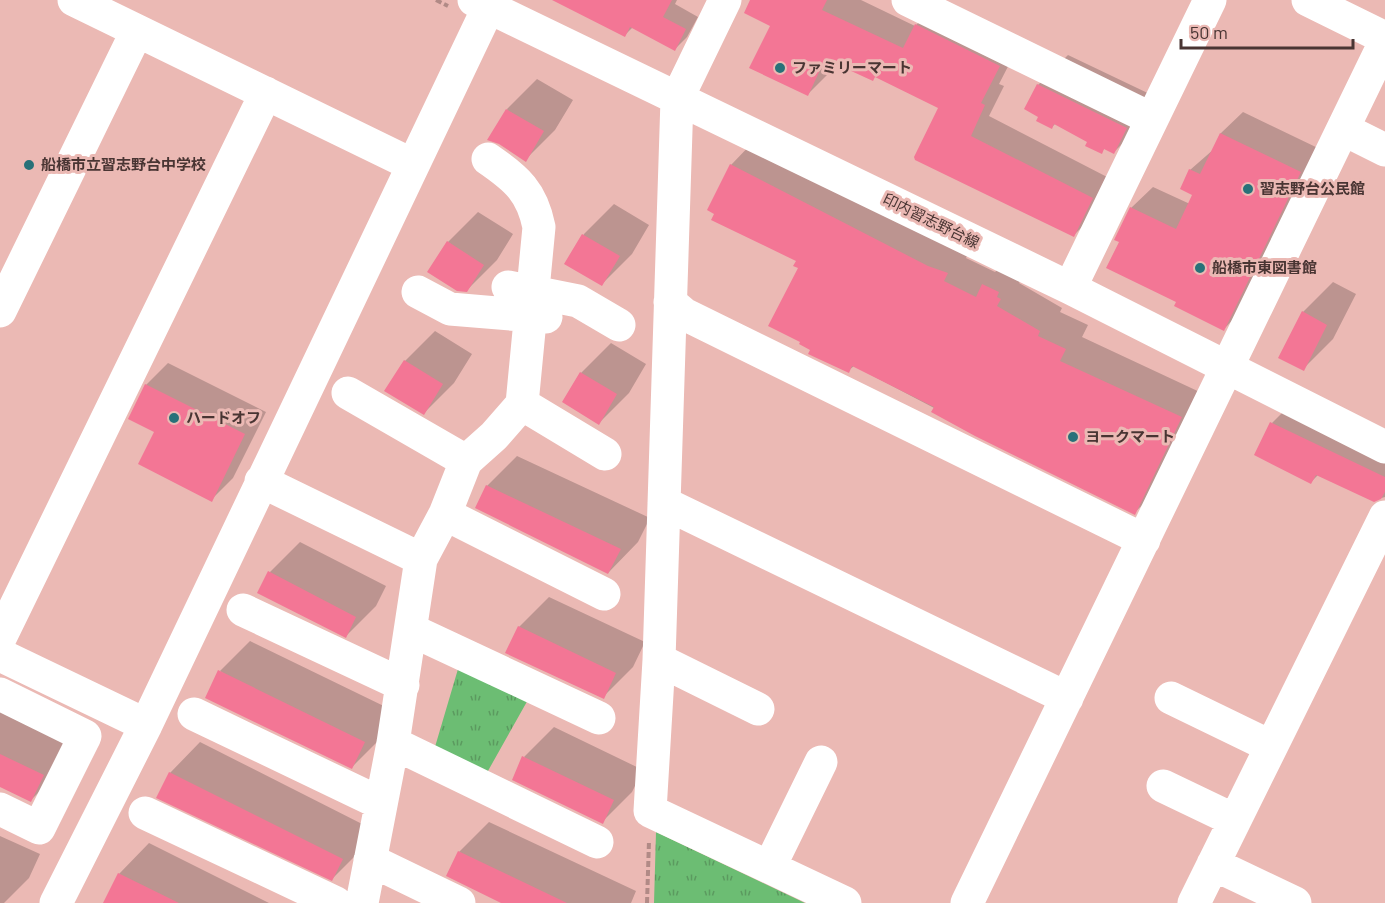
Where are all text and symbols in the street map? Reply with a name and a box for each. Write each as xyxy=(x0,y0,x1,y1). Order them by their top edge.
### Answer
scale bar xyxy=(1181,12,1354,50)
text: 50 m xyxy=(1190,21,1228,43)
place label: ファミリーマート xyxy=(792,58,912,76)
marker: ファミリーマート xyxy=(773,61,787,75)
place label: 船橋市立習志野台中学校 xyxy=(41,155,206,173)
marker: 船橋市立習志野台中学校 xyxy=(22,158,36,172)
place label: 習志野台公民館 xyxy=(1260,179,1365,197)
marker: 習志野台公民館 xyxy=(1241,182,1255,196)
street label: 印内習志野台線 xyxy=(880,189,983,251)
place label: 船橋市東図書館 xyxy=(1212,258,1317,276)
marker: 船橋市東図書館 xyxy=(1193,261,1207,275)
place label: ハードオフ xyxy=(186,408,261,426)
marker: ハードオフ xyxy=(167,411,181,425)
place label: ヨークマート xyxy=(1085,427,1175,445)
marker: ヨークマート xyxy=(1066,430,1080,444)

